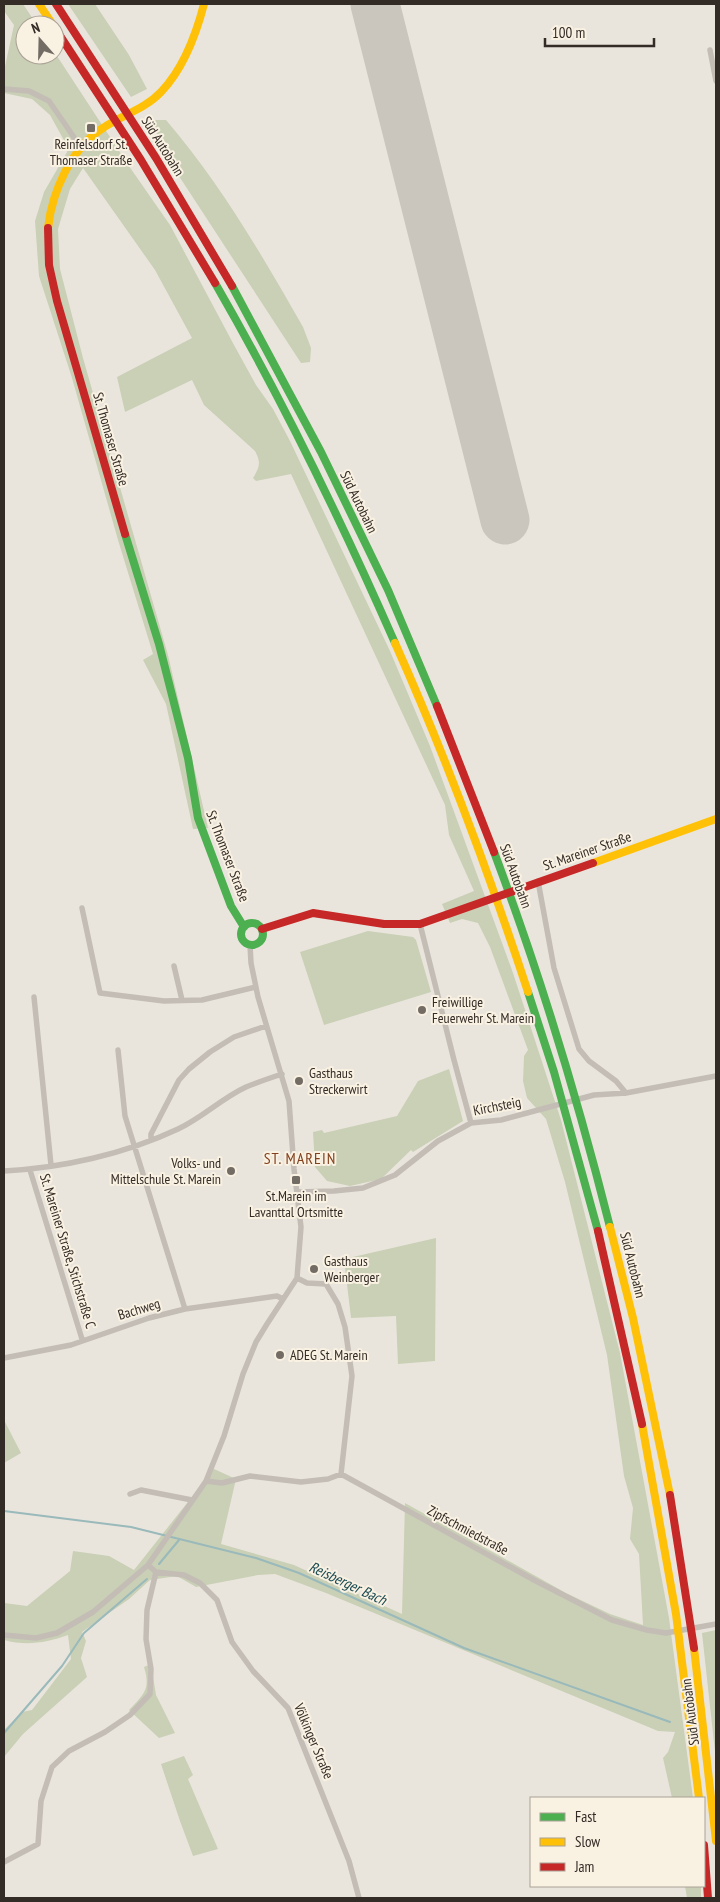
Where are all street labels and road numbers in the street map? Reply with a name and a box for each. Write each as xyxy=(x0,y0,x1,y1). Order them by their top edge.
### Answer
street label: Süd Autobahn xyxy=(138,113,188,179)
street label: St. Thomaser Straße xyxy=(89,390,133,488)
street label: Süd Autobahn xyxy=(336,468,382,536)
street label: St. Thomaser Straße xyxy=(202,808,254,904)
street label: St. Mareiner Straße xyxy=(540,827,634,875)
street label: Süd Autobahn xyxy=(496,841,536,911)
street label: Kirchsteig xyxy=(472,1093,522,1119)
street label: St. Mareiner Straße, Stichstraße C xyxy=(36,1171,100,1331)
street label: Süd Autobahn xyxy=(616,1230,650,1300)
street label: Bachweg xyxy=(116,1294,162,1324)
street label: Zipfschmiedstraße xyxy=(424,1501,512,1559)
street label: Süd Autobahn xyxy=(677,1678,703,1746)
street label: Völkinger Straße xyxy=(290,1700,338,1782)

